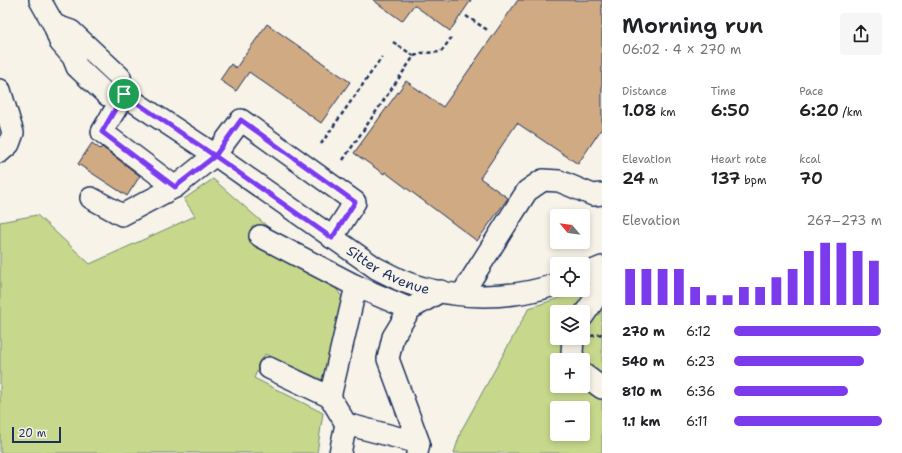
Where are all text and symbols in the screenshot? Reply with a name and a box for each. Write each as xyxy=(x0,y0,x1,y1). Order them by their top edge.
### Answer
text: Morning run xyxy=(622,11,763,40)
button: share xyxy=(840,13,882,55)
text: 06:02 · 4 × 270 m xyxy=(622,41,741,58)
pin xyxy=(107,77,141,111)
icon: arrive xyxy=(113,83,135,105)
text: Distance xyxy=(622,84,667,99)
text: Time xyxy=(711,84,736,99)
text: Pace xyxy=(799,84,824,99)
text: 1.08 xyxy=(622,99,656,121)
text: 6:50 xyxy=(711,99,750,121)
text: 6:20 xyxy=(799,99,839,121)
text: km xyxy=(656,105,676,120)
text: /km xyxy=(839,105,862,120)
text: Elevation xyxy=(622,152,671,167)
text: Heart rate xyxy=(711,152,767,167)
text: kcal xyxy=(799,152,821,167)
text: 24 xyxy=(622,167,645,189)
text: 137 xyxy=(711,167,741,189)
text: 70 xyxy=(799,167,823,189)
text: m xyxy=(645,173,658,188)
text: bpm xyxy=(741,173,766,188)
north arrow xyxy=(550,209,590,249)
map controls xyxy=(550,209,590,441)
text: Elevation xyxy=(622,212,680,229)
text: 267–273 m xyxy=(807,212,882,229)
street label: Sitter Avenue xyxy=(343,241,432,298)
button: locate xyxy=(550,257,590,297)
button: layers xyxy=(550,305,590,345)
text: 270 m xyxy=(622,323,665,340)
text: 6:12 xyxy=(686,323,711,340)
button: + xyxy=(550,353,590,393)
text: 540 m xyxy=(622,353,665,370)
text: 6:23 xyxy=(686,353,715,370)
text: 810 m xyxy=(622,383,662,400)
text: 6:36 xyxy=(686,383,715,400)
button: − xyxy=(550,401,590,441)
text: 1.1 km xyxy=(622,413,660,430)
text: 6:11 xyxy=(686,413,708,430)
scale bar xyxy=(12,425,61,444)
text: 20 m xyxy=(18,426,46,441)

